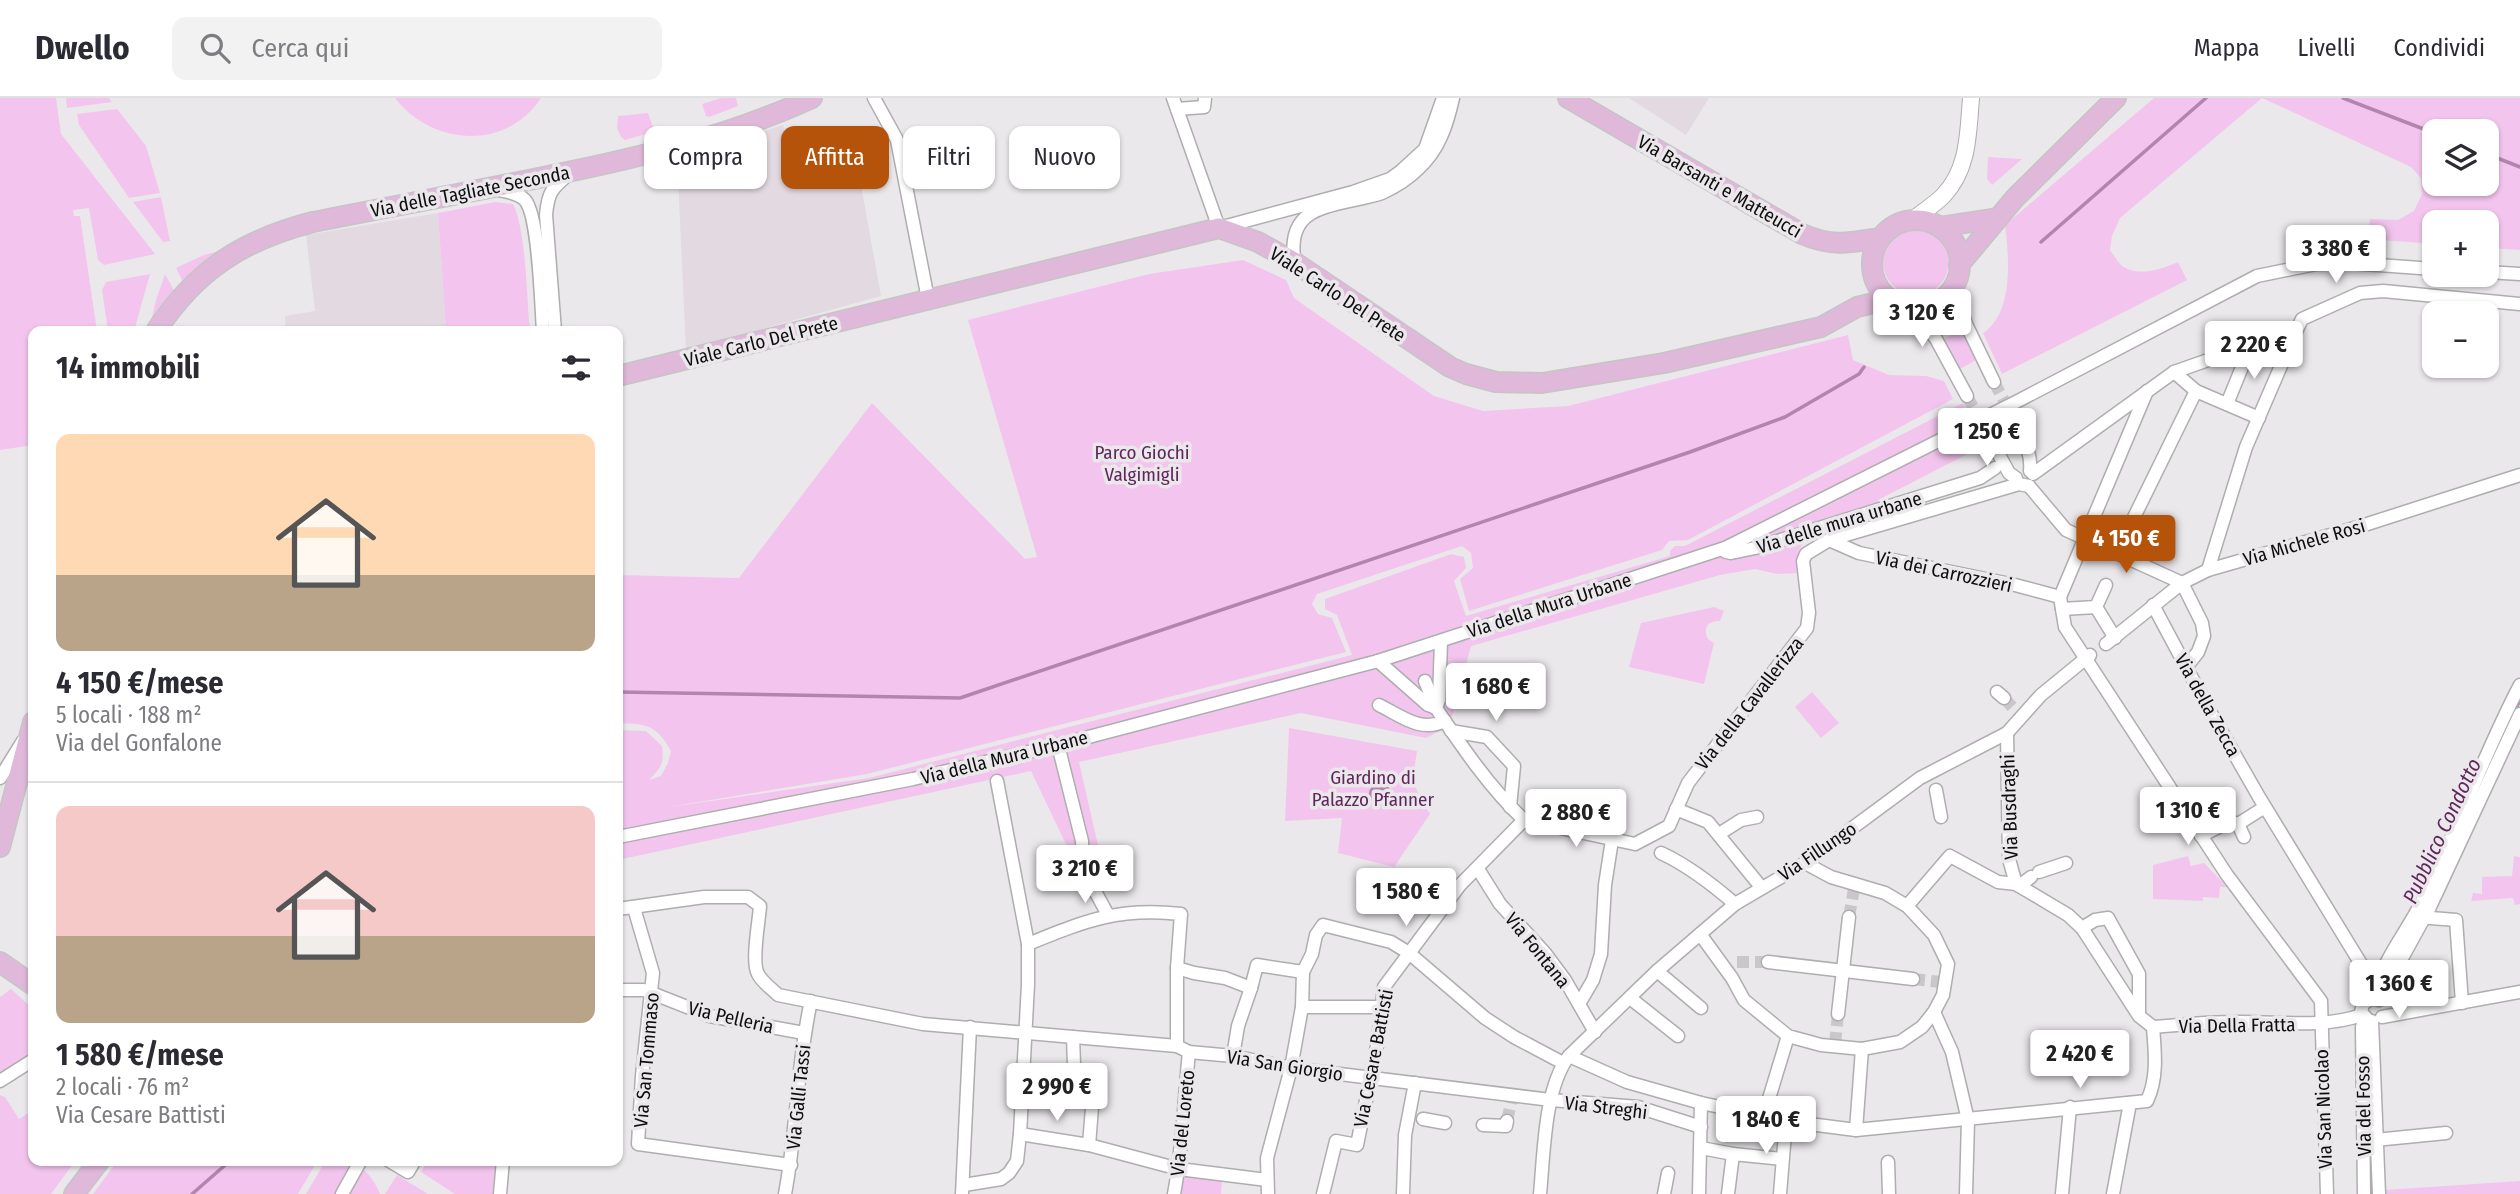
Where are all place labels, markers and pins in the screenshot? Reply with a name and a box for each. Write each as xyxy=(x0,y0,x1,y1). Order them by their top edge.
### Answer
pin: 3 380 € xyxy=(2271,226,2401,285)
pin: 3 120 € xyxy=(1857,289,1987,349)
pin: 2 220 € xyxy=(2189,322,2319,381)
pin: 1 250 € xyxy=(1922,408,2052,468)
pin: 4 150 € xyxy=(2061,516,2191,575)
pin: 1 680 € xyxy=(1431,664,1561,723)
pin: 1 310 € xyxy=(2123,788,2253,847)
pin: 2 880 € xyxy=(1511,790,1641,849)
pin: 3 210 € xyxy=(1020,846,1150,905)
pin: 1 580 € xyxy=(1341,868,1471,928)
pin: 1 360 € xyxy=(2334,960,2464,1020)
pin: 2 420 € xyxy=(2015,1030,2145,1090)
pin: 2 990 € xyxy=(992,1063,1122,1123)
pin: 1 840 € xyxy=(1701,1096,1831,1156)

